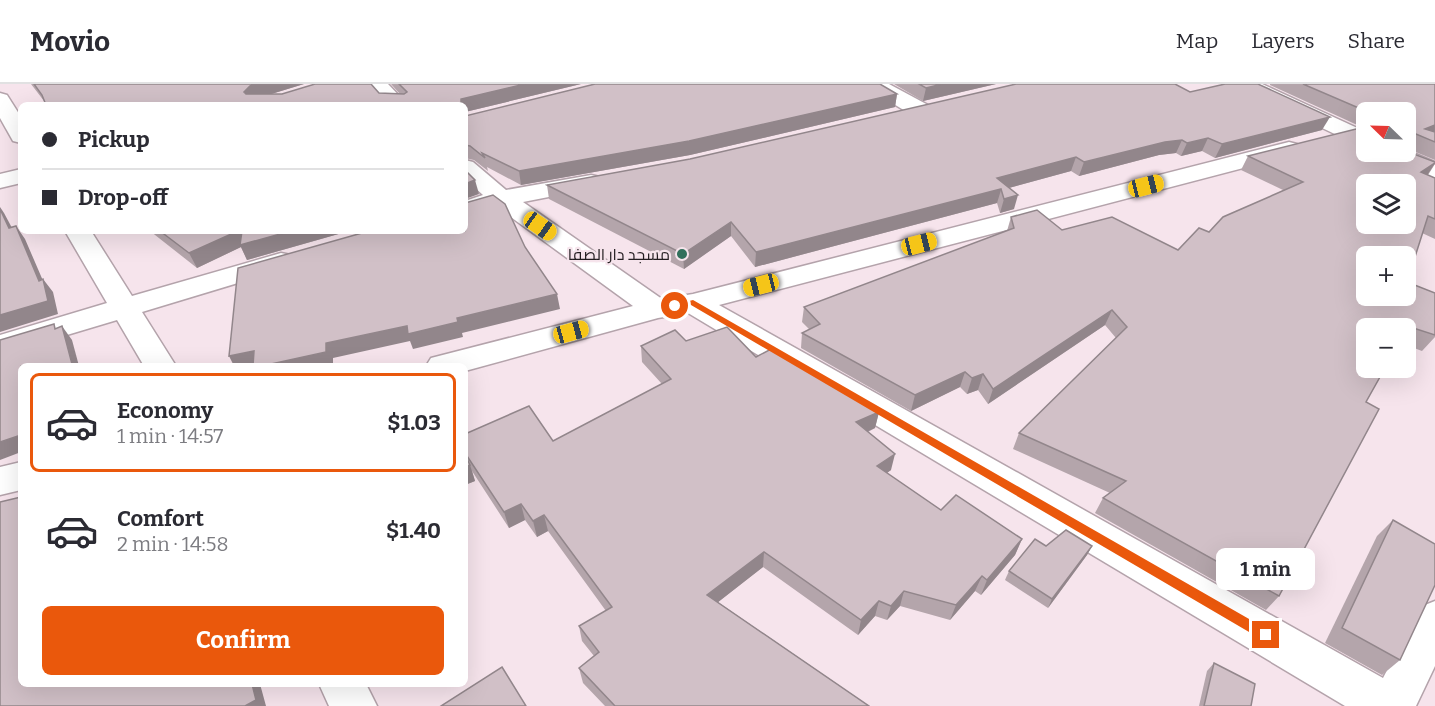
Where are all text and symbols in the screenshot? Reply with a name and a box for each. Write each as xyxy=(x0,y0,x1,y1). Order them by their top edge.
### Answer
text: Movio xyxy=(30,25,110,58)
text: Map xyxy=(1176,28,1218,54)
text: Layers xyxy=(1251,28,1315,54)
text: Share xyxy=(1348,28,1405,54)
north arrow xyxy=(1356,102,1416,162)
map controls xyxy=(1356,102,1416,378)
text: Pickup xyxy=(78,126,150,153)
car xyxy=(1126,173,1166,199)
button: layers xyxy=(1356,174,1416,234)
text: Drop-off xyxy=(78,184,168,211)
car xyxy=(520,208,560,244)
car xyxy=(899,231,939,257)
place label: مسجد دار الصفا xyxy=(568,245,670,264)
button: + xyxy=(1356,246,1416,306)
marker: مسجد دار الصفا xyxy=(675,247,689,261)
car xyxy=(741,272,781,298)
route start xyxy=(661,292,688,319)
button: − xyxy=(1356,318,1416,378)
car xyxy=(551,319,591,345)
icon: car xyxy=(45,396,99,450)
text: Economy xyxy=(117,397,213,424)
text: $1.03 xyxy=(387,409,441,436)
text: 1 min · 14:57 xyxy=(117,424,223,448)
icon: car xyxy=(45,504,99,558)
text: Comfort xyxy=(117,505,204,532)
text: $1.40 xyxy=(386,517,441,544)
text: 2 min · 14:58 xyxy=(117,532,229,556)
callout: 1 min xyxy=(1216,548,1316,590)
text: 1 min xyxy=(1240,557,1291,581)
button: Confirm xyxy=(42,606,444,675)
route end xyxy=(1252,621,1279,648)

